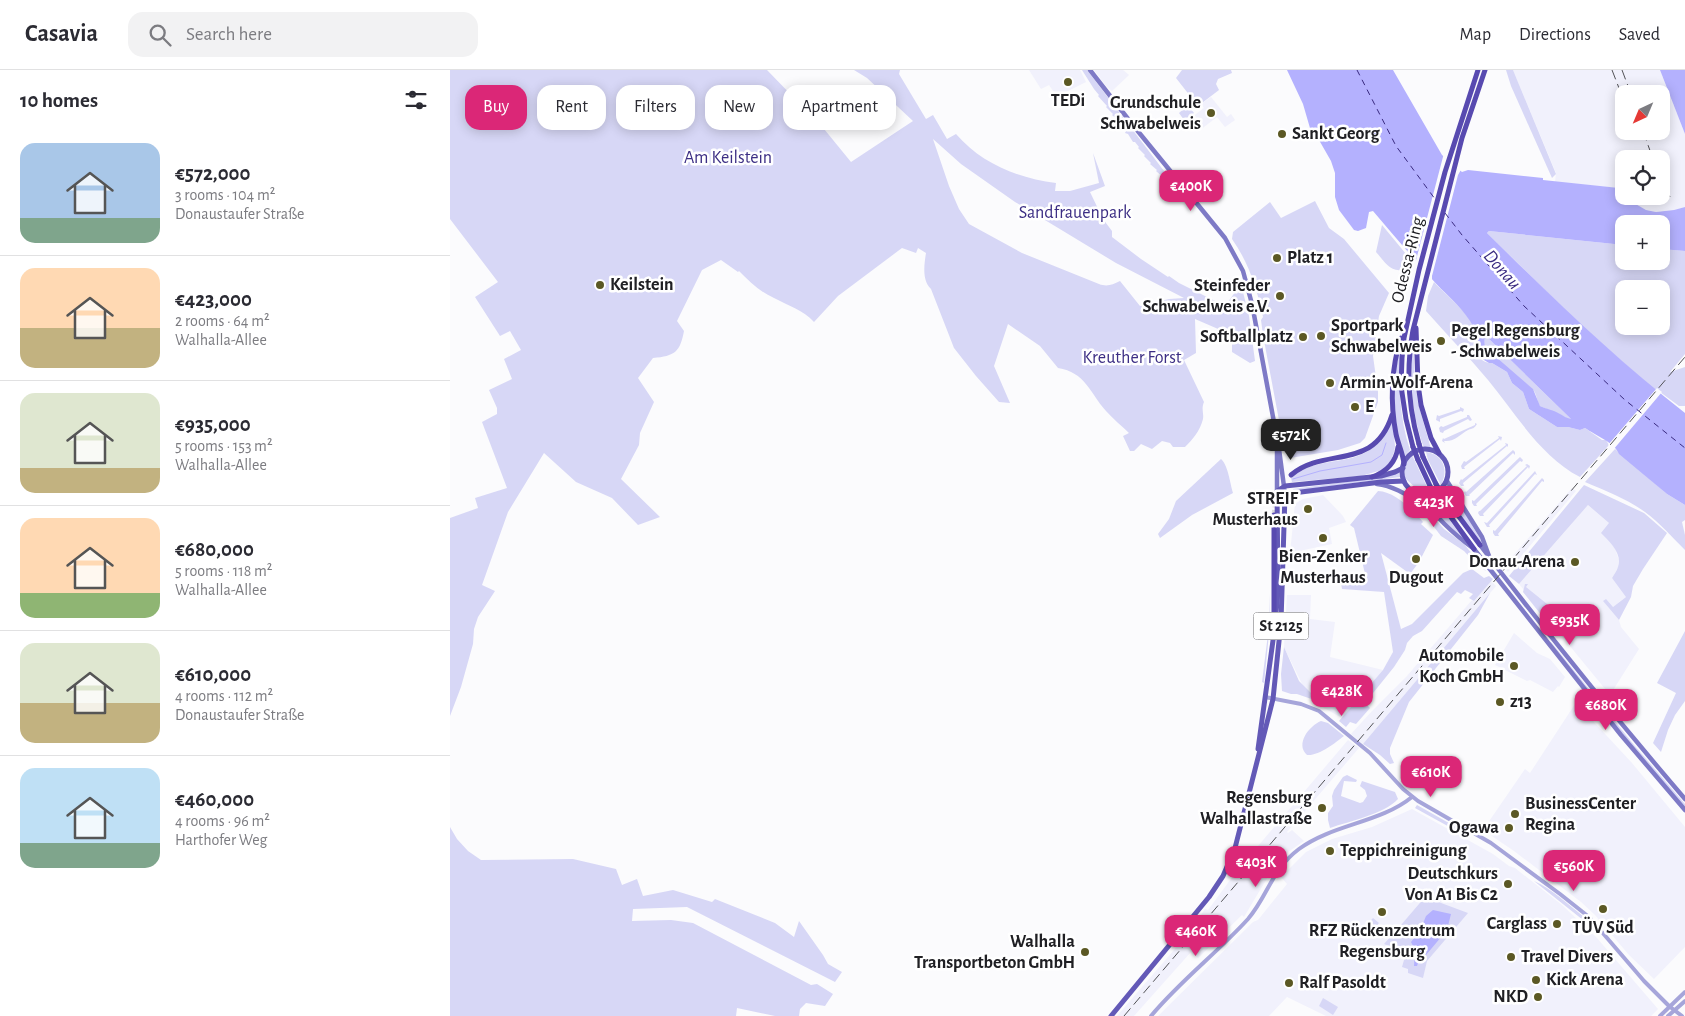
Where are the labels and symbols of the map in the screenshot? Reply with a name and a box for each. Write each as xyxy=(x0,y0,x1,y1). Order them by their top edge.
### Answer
marker: TEDi xyxy=(1062,76,1074,88)
north arrow xyxy=(1615,85,1670,140)
place label: TEDi xyxy=(1051,92,1085,110)
place label: Grundschule Schwabelweis xyxy=(1100,94,1201,133)
marker: Grundschule Schwabelweis xyxy=(1205,107,1217,119)
place label: Sankt Georg xyxy=(1292,125,1380,143)
marker: Sankt Georg xyxy=(1276,128,1288,140)
park label: Am Keilstein xyxy=(684,149,772,167)
pin: €400K xyxy=(1156,170,1226,212)
park label: Sandfrauenpark xyxy=(1019,204,1132,222)
street label: Odessa-Ring xyxy=(1389,215,1427,305)
water label: Donau xyxy=(1480,246,1524,294)
place label: Platz 1 xyxy=(1287,249,1333,267)
marker: Platz 1 xyxy=(1271,252,1283,264)
place label: Keilstein xyxy=(610,276,674,294)
place label: Steinfeder Schwabelweis e.V. xyxy=(1142,277,1271,316)
marker: Keilstein xyxy=(594,279,606,291)
marker: Steinfeder Schwabelweis e.V. xyxy=(1274,290,1286,302)
place label: Sportpark Schwabelweis xyxy=(1331,317,1432,356)
place label: Pegel Regensburg - Schwabelweis xyxy=(1451,322,1581,361)
place label: Softballplatz xyxy=(1200,328,1293,346)
marker: Sportpark Schwabelweis xyxy=(1315,330,1327,342)
marker: Softballplatz xyxy=(1297,331,1309,343)
marker: Pegel Regensburg - Schwabelweis xyxy=(1435,335,1447,347)
park label: Kreuther Forst xyxy=(1082,349,1182,367)
place label: Armin-Wolf-Arena xyxy=(1340,374,1473,392)
marker: Armin-Wolf-Arena xyxy=(1324,377,1336,389)
place label: E xyxy=(1365,398,1374,416)
marker: E xyxy=(1349,401,1361,413)
pin: €572K xyxy=(1256,418,1326,461)
pin: €423K xyxy=(1399,486,1469,528)
place label: STREIF Musterhaus xyxy=(1213,490,1299,529)
marker: STREIF Musterhaus xyxy=(1302,503,1314,515)
marker: Bien-Zenker Musterhaus xyxy=(1317,532,1329,544)
place label: Bien-Zenker Musterhaus xyxy=(1278,548,1368,587)
marker: Dugout xyxy=(1410,553,1422,565)
place label: Donau-Arena xyxy=(1469,553,1565,571)
marker: Donau-Arena xyxy=(1569,556,1581,568)
place label: Dugout xyxy=(1389,569,1443,587)
pin: €935K xyxy=(1535,604,1605,646)
road number: St 2125 xyxy=(1254,612,1308,640)
place label: Automobile Koch GmbH xyxy=(1419,647,1504,686)
marker: Automobile Koch GmbH xyxy=(1508,660,1520,672)
pin: €428K xyxy=(1307,674,1377,717)
pin: €680K xyxy=(1571,688,1641,731)
place label: z13 xyxy=(1510,693,1532,711)
marker: z13 xyxy=(1494,696,1506,708)
pin: €610K xyxy=(1396,756,1466,798)
place label: Regensburg Walhallastraße xyxy=(1200,789,1313,828)
place label: BusinessCenter Regina xyxy=(1525,795,1637,834)
marker: Regensburg Walhallastraße xyxy=(1316,802,1328,814)
marker: BusinessCenter Regina xyxy=(1509,808,1521,820)
place label: Ogawa xyxy=(1449,819,1499,837)
marker: Ogawa xyxy=(1503,822,1515,834)
place label: Teppichreinigung xyxy=(1340,842,1468,860)
marker: Teppichreinigung xyxy=(1324,845,1336,857)
pin: €403K xyxy=(1221,846,1291,888)
pin: €560K xyxy=(1539,850,1609,892)
place label: Deutschkurs Von A1 Bis C2 xyxy=(1405,865,1499,904)
marker: Deutschkurs Von A1 Bis C2 xyxy=(1502,878,1514,890)
marker: TÜV Süd xyxy=(1597,903,1609,915)
marker: RFZ Rückenzentrum Regensburg xyxy=(1376,906,1388,918)
pin: €460K xyxy=(1161,914,1231,957)
place label: Carglass xyxy=(1487,915,1547,933)
place label: TÜV Süd xyxy=(1572,916,1634,937)
marker: Carglass xyxy=(1551,918,1563,930)
place label: RFZ Rückenzentrum Regensburg xyxy=(1309,922,1455,961)
place label: Walhalla Transportbeton GmbH xyxy=(914,933,1075,972)
marker: Walhalla Transportbeton GmbH xyxy=(1079,946,1091,958)
place label: Travel Divers xyxy=(1521,948,1613,966)
marker: Travel Divers xyxy=(1505,951,1517,963)
place label: Kick Arena xyxy=(1546,971,1624,989)
place label: Ralf Pasoldt xyxy=(1299,974,1386,992)
marker: Kick Arena xyxy=(1530,974,1542,986)
marker: Ralf Pasoldt xyxy=(1283,977,1295,989)
place label: NKD xyxy=(1493,988,1528,1006)
marker: NKD xyxy=(1532,991,1544,1003)

